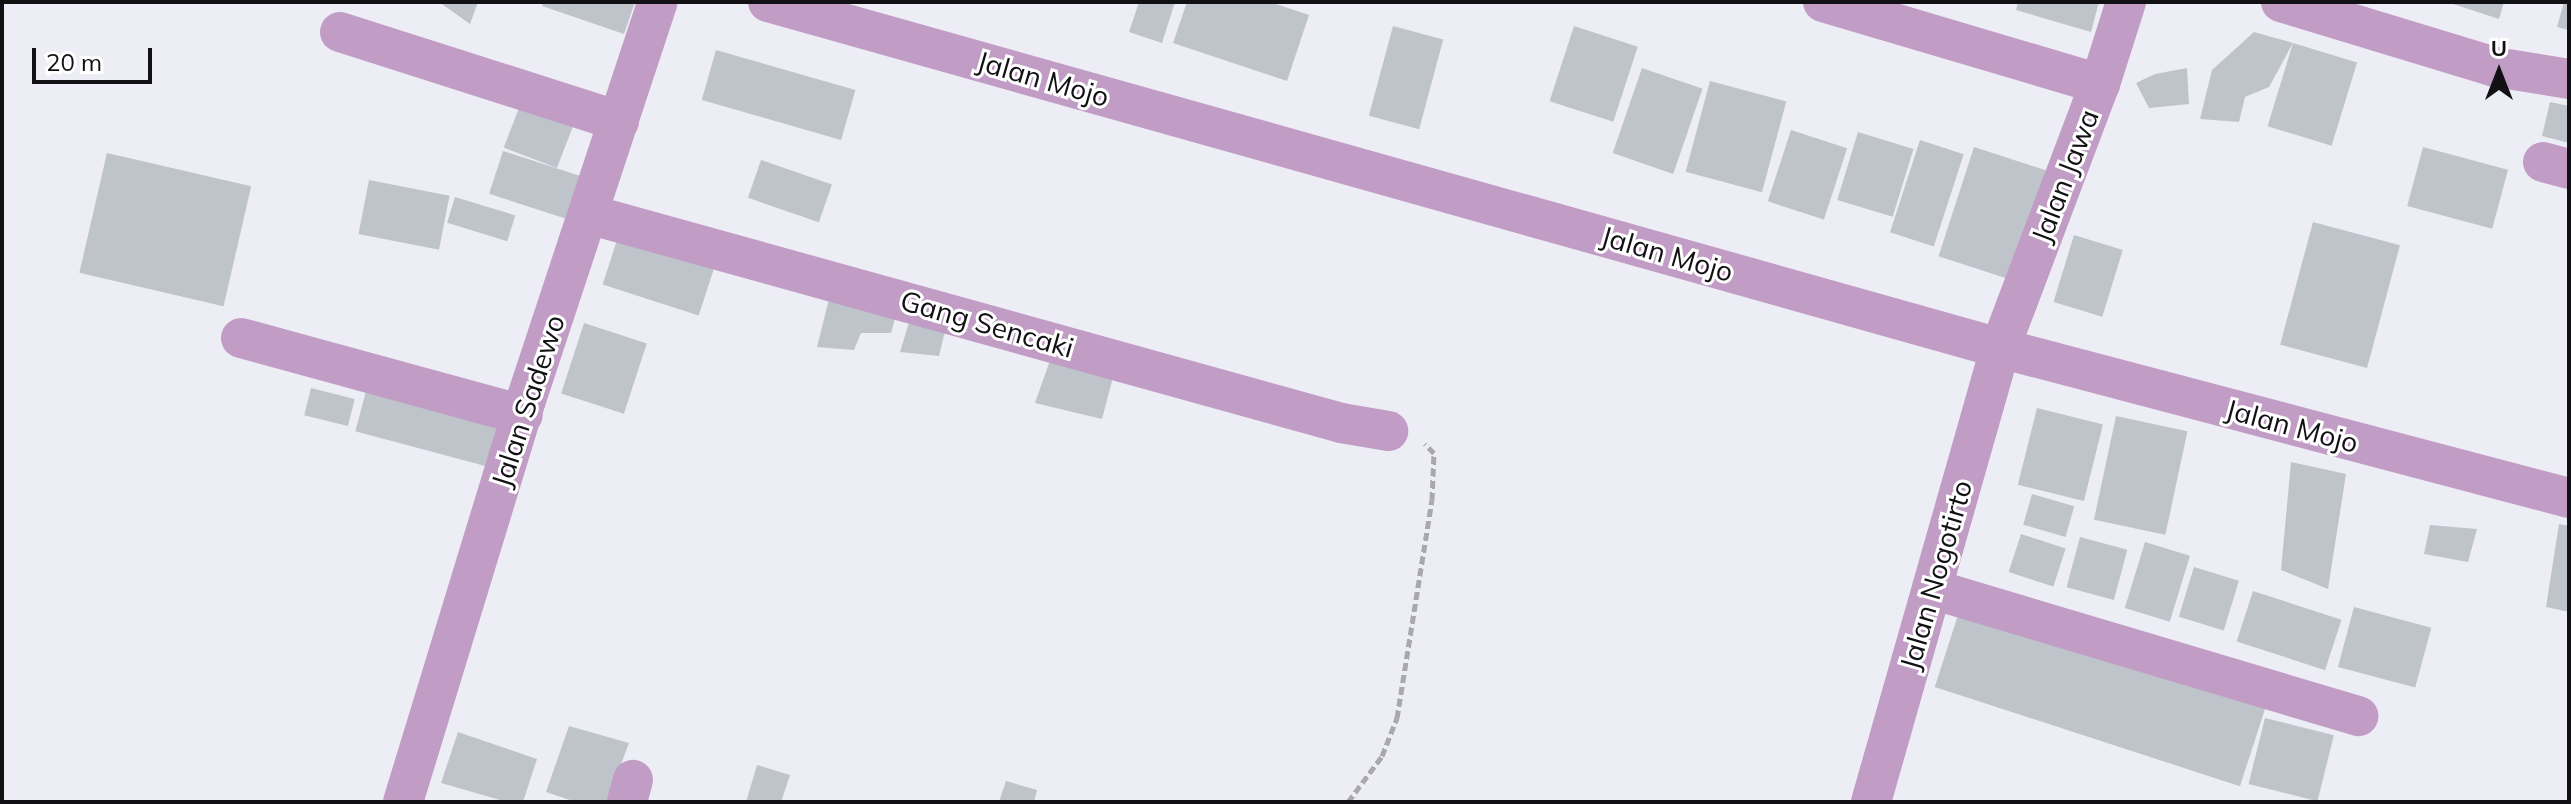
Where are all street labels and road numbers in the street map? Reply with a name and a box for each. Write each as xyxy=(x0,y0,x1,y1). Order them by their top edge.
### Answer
street label: Jalan Mojo xyxy=(973,44,1113,114)
street label: Jalan Jawa xyxy=(2024,105,2106,247)
street label: Jalan Mojo xyxy=(1597,219,1737,289)
street label: Gang Sencaki xyxy=(897,283,1077,365)
street label: Jalan Sadewo xyxy=(484,310,572,492)
street label: Jalan Mojo xyxy=(2222,392,2362,460)
street label: Jalan Nogotirto xyxy=(1893,476,1979,674)

